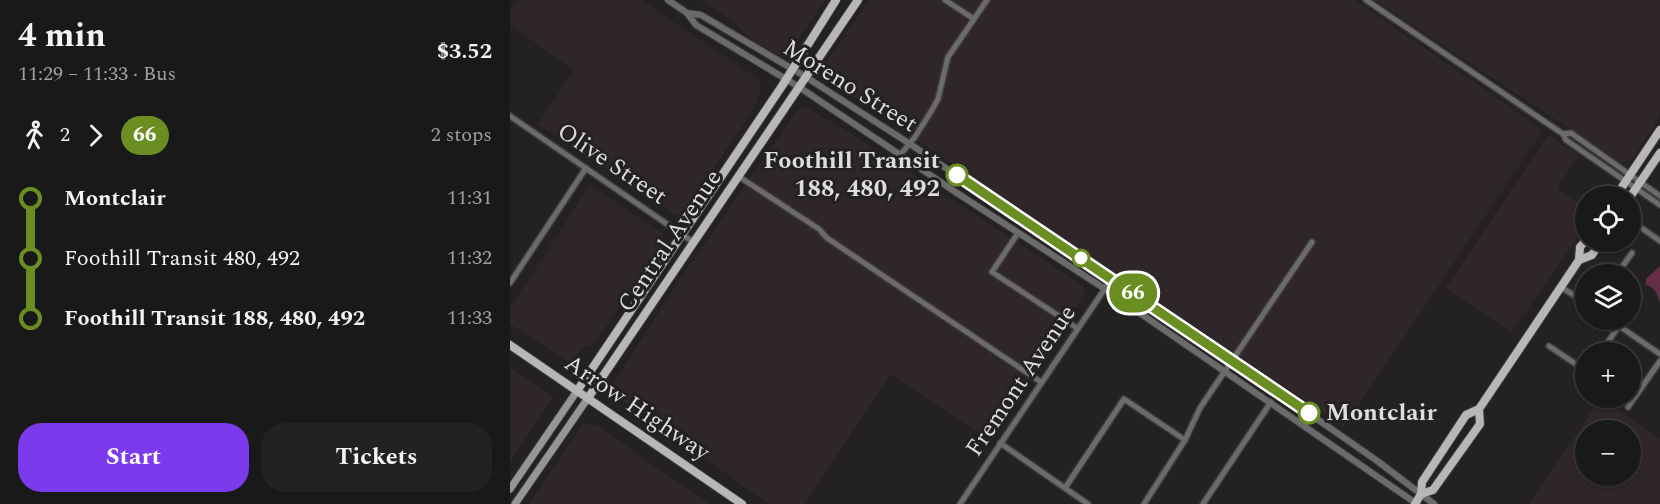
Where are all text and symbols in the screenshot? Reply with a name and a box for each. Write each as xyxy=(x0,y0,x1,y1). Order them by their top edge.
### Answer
text: 4 min xyxy=(18,11,106,61)
street label: Moreno Street xyxy=(776,30,924,142)
text: $3.52 xyxy=(437,35,492,68)
text: 11:29 – 11:33 · Bus xyxy=(18,59,176,89)
street label: Olive Street xyxy=(550,114,674,214)
icon: walk xyxy=(18,119,51,152)
icon: forward xyxy=(79,119,112,152)
text: 66 xyxy=(133,119,157,151)
text: 2 xyxy=(60,120,70,150)
text: 2 stops xyxy=(431,120,492,150)
place label: Foothill Transit 188, 480, 492 xyxy=(764,143,940,207)
street label: Central Avenue xyxy=(609,162,731,320)
marker: Foothill Transit 188, 480, 492 xyxy=(946,164,968,186)
text: Montclair xyxy=(64,182,166,215)
text: 11:31 xyxy=(447,183,492,213)
map controls xyxy=(1575,186,1641,486)
button: locate xyxy=(1575,186,1641,252)
text: Foothill Transit 480, 492 xyxy=(64,242,300,275)
text: 11:32 xyxy=(447,243,492,273)
unlabelled marker xyxy=(1072,249,1090,267)
button: layers xyxy=(1575,264,1641,330)
line badge: 66 xyxy=(1106,274,1160,312)
text: 66 xyxy=(1121,277,1145,309)
street label: Fremont Avenue xyxy=(957,298,1085,464)
text: Foothill Transit 188, 480, 492 xyxy=(64,302,365,335)
text: 11:33 xyxy=(447,303,492,333)
button: + xyxy=(1575,342,1641,408)
street label: Arrow Highway xyxy=(557,346,718,471)
place label: Montclair xyxy=(1326,395,1438,431)
marker: Montclair xyxy=(1298,402,1320,424)
button: − xyxy=(1575,420,1641,486)
button: Start xyxy=(18,423,249,492)
button: Tickets xyxy=(261,423,492,492)

